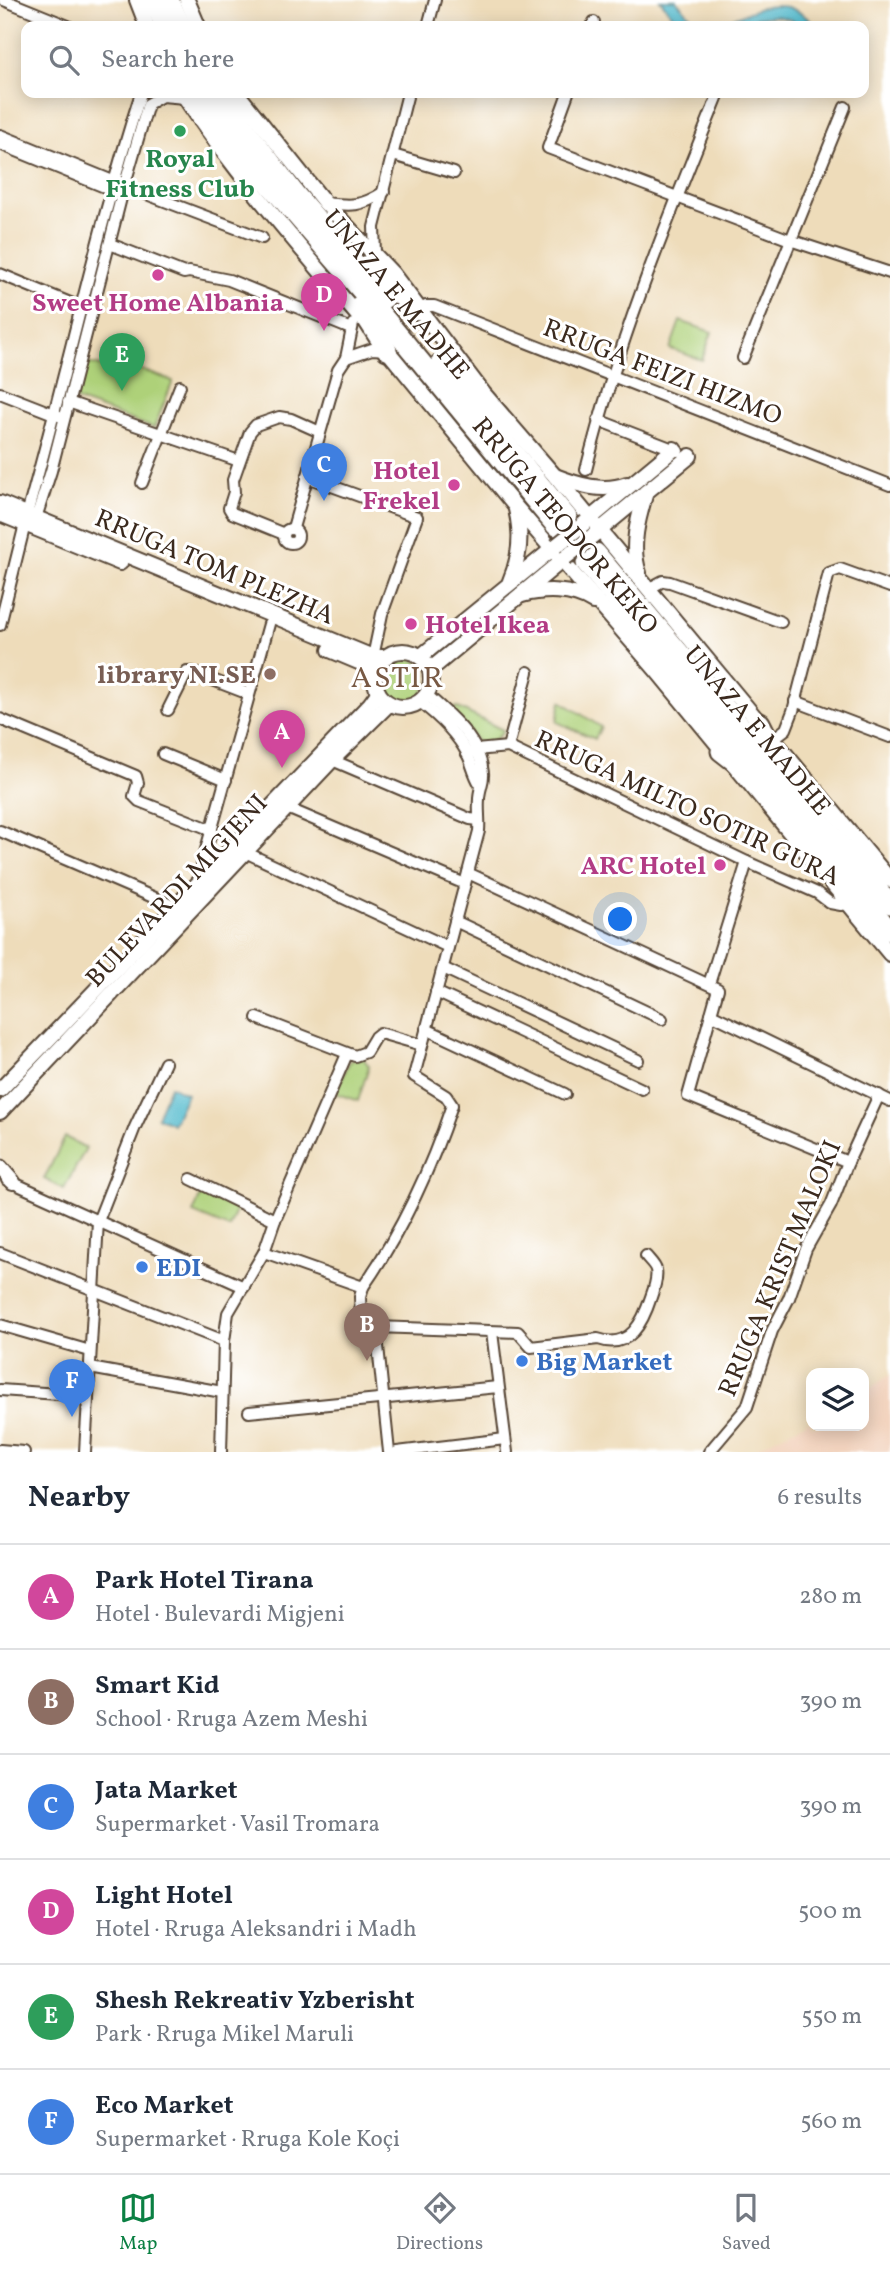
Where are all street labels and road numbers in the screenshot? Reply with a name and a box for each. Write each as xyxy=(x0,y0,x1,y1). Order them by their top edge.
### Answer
street label: UNAZA E MADHE xyxy=(317,203,477,385)
street label: RRUGA FEIZI HIZMO xyxy=(538,311,787,435)
street label: RRUGA TEODOR KEKO xyxy=(463,410,666,643)
street label: RRUGA TOM PLEZHA xyxy=(89,501,340,635)
street label: UNAZA E MADHE xyxy=(675,638,838,824)
street label: RRUGA MILTO SOTIR GURA xyxy=(528,722,846,896)
street label: BULEVARDI MIGJENI xyxy=(78,787,277,996)
street label: RRUGA KRIST MALOKI xyxy=(710,1135,851,1403)

